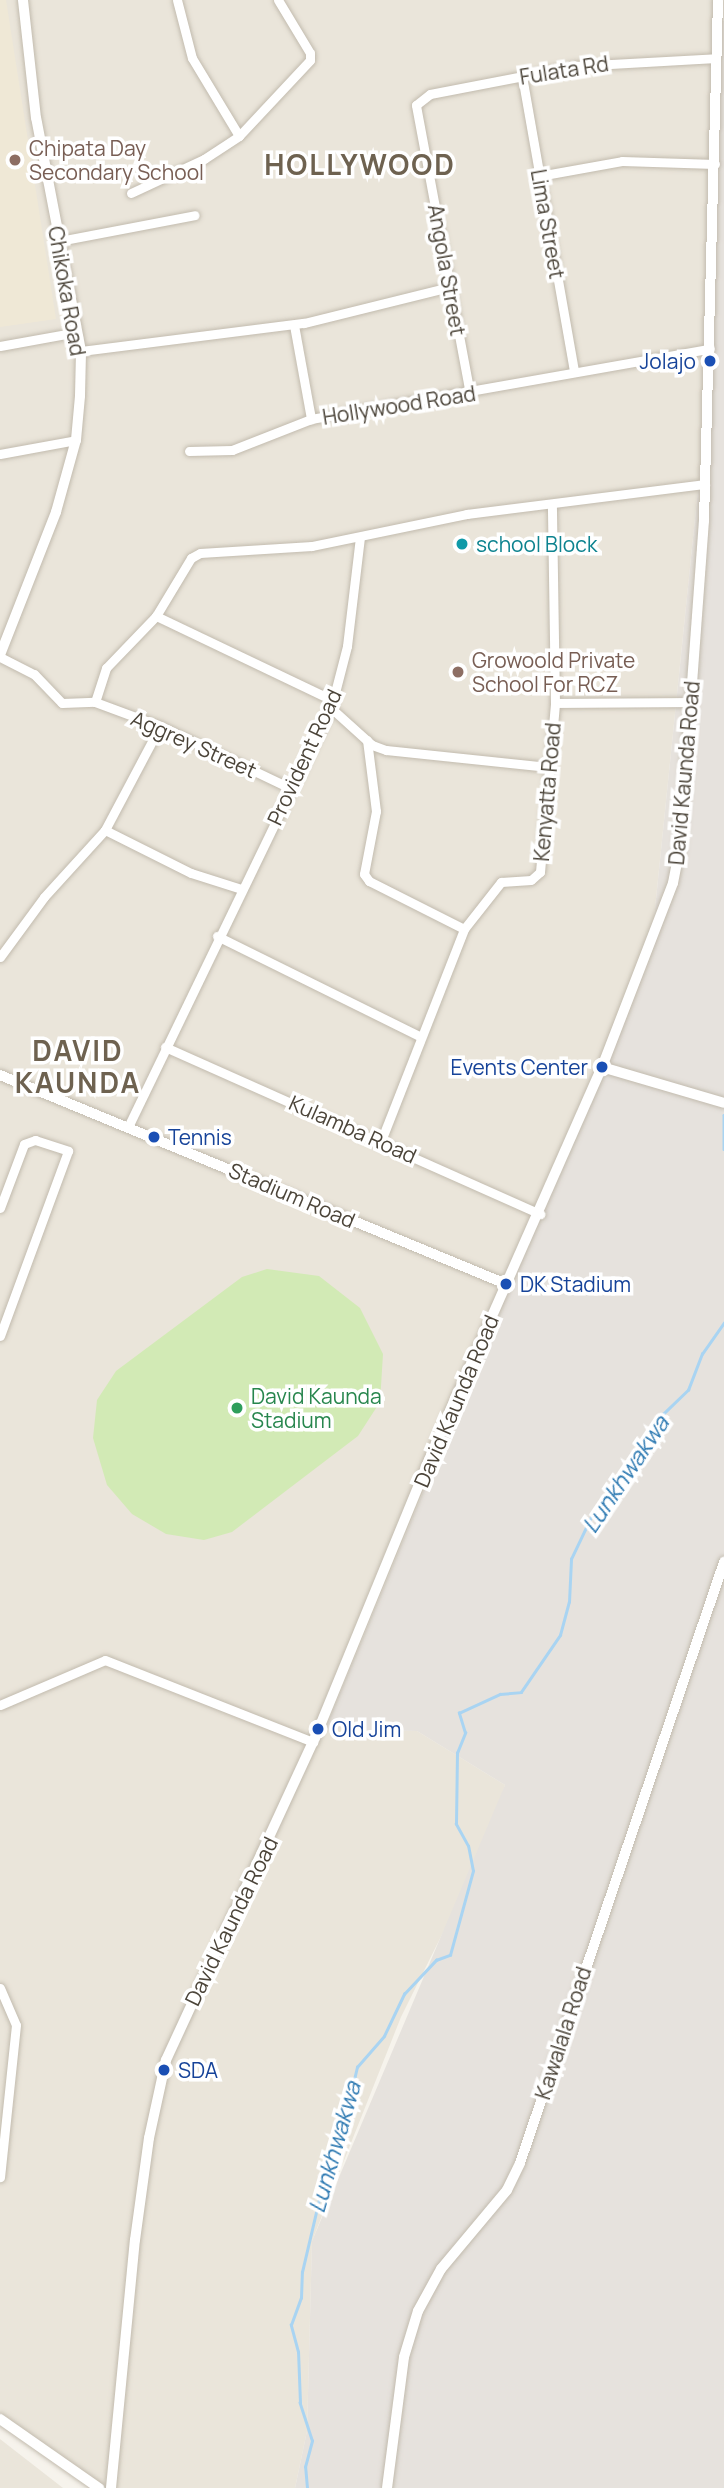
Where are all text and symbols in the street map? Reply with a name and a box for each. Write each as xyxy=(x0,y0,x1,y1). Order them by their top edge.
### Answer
street label: Fulata Rd xyxy=(518,51,610,89)
place label: Chipata Day Secondary School xyxy=(29,135,204,185)
district label: HOLLYWOOD xyxy=(265,147,455,181)
marker: Chipata Day Secondary School xyxy=(7,152,23,168)
street label: Lima Street xyxy=(526,167,570,281)
street label: Angola Street xyxy=(423,202,471,338)
street label: Chikoka Road xyxy=(43,224,91,358)
place label: Jolajo xyxy=(640,348,696,374)
marker: Jolajo xyxy=(702,353,718,369)
street label: Hollywood Road xyxy=(321,380,477,430)
place label: school Block xyxy=(476,531,597,557)
marker: school Block xyxy=(454,536,470,552)
place label: Growoold Private School For RCZ xyxy=(472,647,635,697)
marker: Growoold Private School For RCZ xyxy=(450,664,466,680)
street label: David Kaunda Road xyxy=(663,680,705,866)
street label: Provident Road xyxy=(262,685,346,829)
street label: Aggrey Street xyxy=(127,705,261,783)
street label: Kenyatta Road xyxy=(528,722,566,862)
district label: DAVID KAUNDA xyxy=(16,1033,140,1099)
place label: Events Center xyxy=(450,1054,588,1080)
marker: Events Center xyxy=(594,1059,610,1075)
street label: Kulamba Road xyxy=(285,1090,421,1168)
place label: Tennis xyxy=(168,1124,232,1150)
marker: Tennis xyxy=(146,1129,162,1145)
street label: Stadium Road xyxy=(225,1157,359,1233)
place label: DK Stadium xyxy=(520,1271,631,1297)
marker: DK Stadium xyxy=(498,1276,514,1292)
street label: David Kaunda Road xyxy=(408,1311,504,1491)
place label: David Kaunda Stadium xyxy=(251,1383,382,1433)
marker: David Kaunda Stadium xyxy=(229,1400,245,1416)
water label: Lunkhwakwa xyxy=(576,1410,674,1538)
place label: Old Jim xyxy=(332,1716,401,1742)
marker: Old Jim xyxy=(310,1721,326,1737)
street label: David Kaunda Road xyxy=(179,1832,283,2010)
street label: Kawalala Road xyxy=(530,1963,596,2103)
place label: SDA xyxy=(178,2057,218,2083)
marker: SDA xyxy=(156,2062,172,2078)
water label: Lunkhwakwa xyxy=(302,2078,366,2216)

